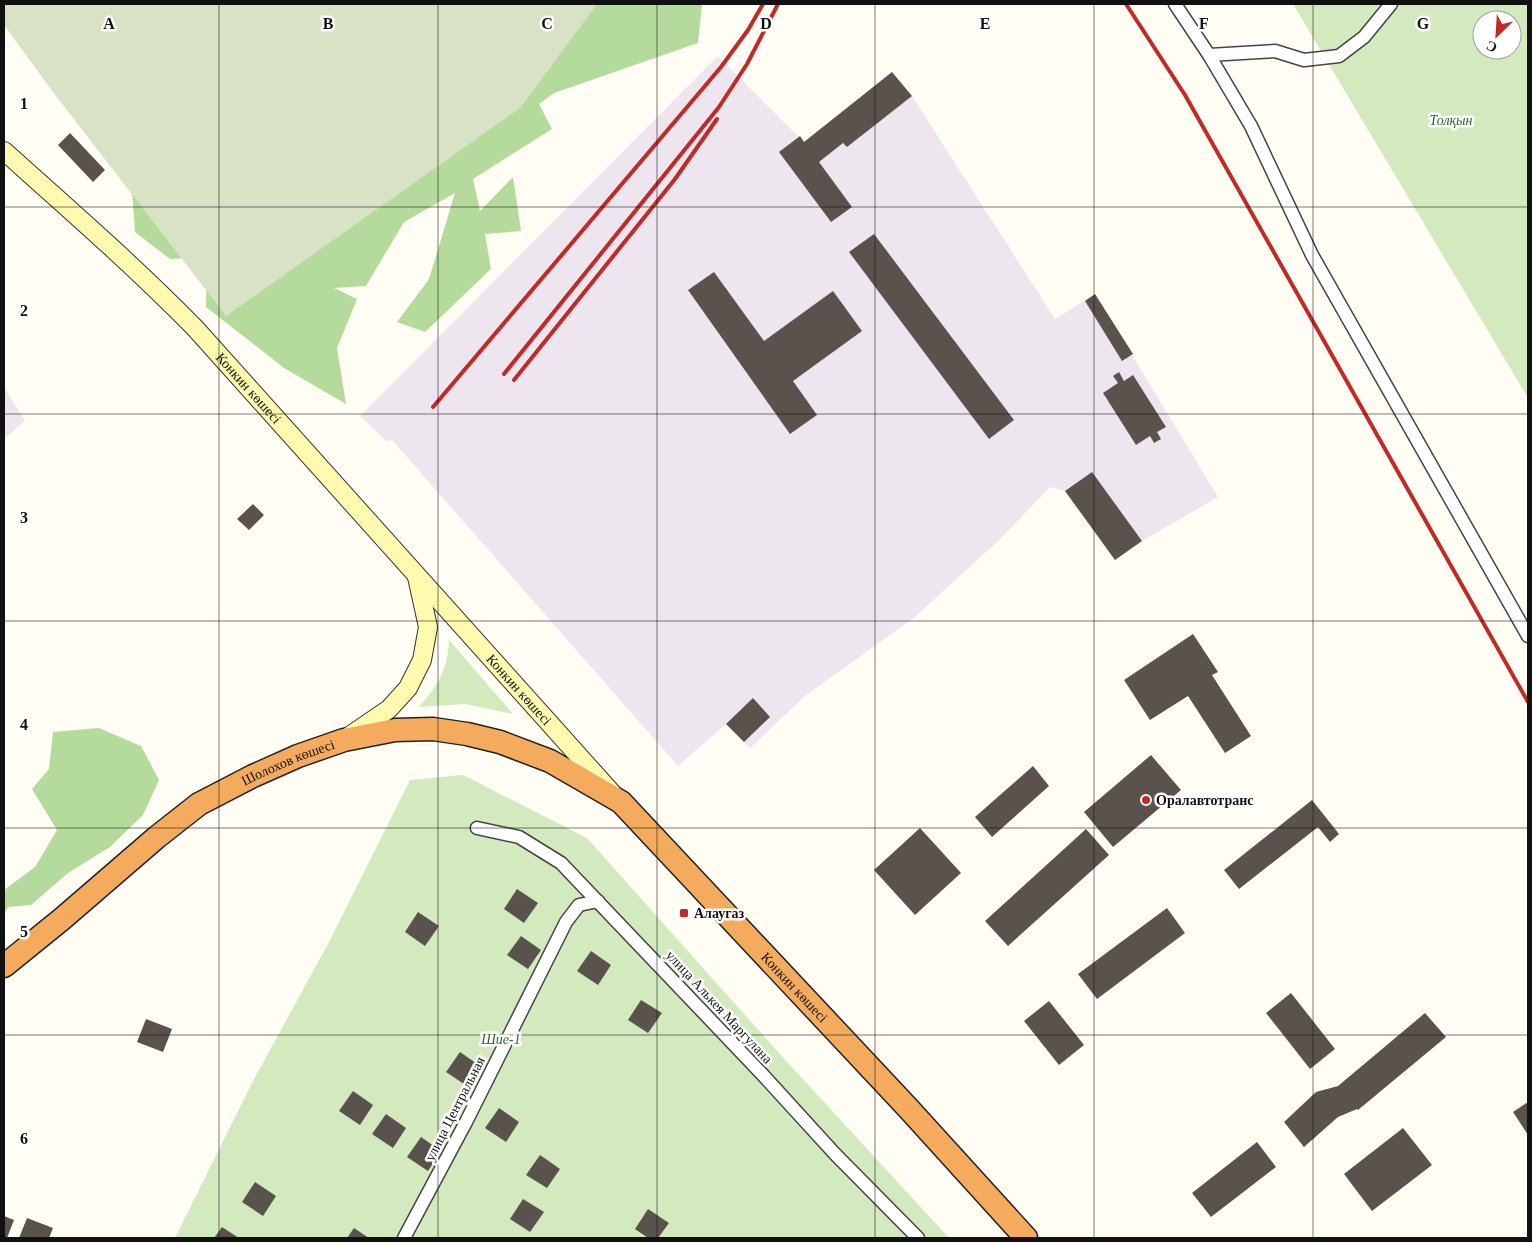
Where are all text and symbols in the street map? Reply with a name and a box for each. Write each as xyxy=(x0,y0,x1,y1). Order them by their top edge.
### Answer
north arrow xyxy=(1472,10,1522,60)
text: A xyxy=(103,15,115,32)
text: B xyxy=(323,15,334,32)
text: C xyxy=(541,15,553,32)
text: D xyxy=(760,15,772,32)
text: E xyxy=(980,15,990,32)
text: F xyxy=(1199,15,1209,32)
text: G xyxy=(1417,15,1430,32)
text: С xyxy=(1484,37,1499,55)
text: 1 xyxy=(20,95,28,112)
park label: Толқын xyxy=(1429,113,1473,128)
text: 2 xyxy=(20,302,28,319)
street label: Конкин көшесі xyxy=(213,350,284,426)
text: 3 xyxy=(20,509,28,526)
street label: Конкин көшесі xyxy=(484,651,555,728)
text: 4 xyxy=(20,716,28,733)
street label: Шолохов көшесі xyxy=(239,736,337,788)
place label: Оралавтотранс xyxy=(1156,793,1254,808)
marker: Оралавтотранс xyxy=(1140,794,1152,806)
place label: Алаугаз xyxy=(694,906,745,921)
marker: Алаугаз xyxy=(678,907,690,919)
text: 5 xyxy=(20,923,28,940)
street label: улица Алькея Маргулана xyxy=(663,947,776,1067)
street label: Конкин көшесі xyxy=(759,949,831,1025)
park label: Шие-1 xyxy=(480,1032,521,1047)
street label: улица Центральная xyxy=(422,1054,488,1164)
text: 6 xyxy=(20,1130,28,1147)

